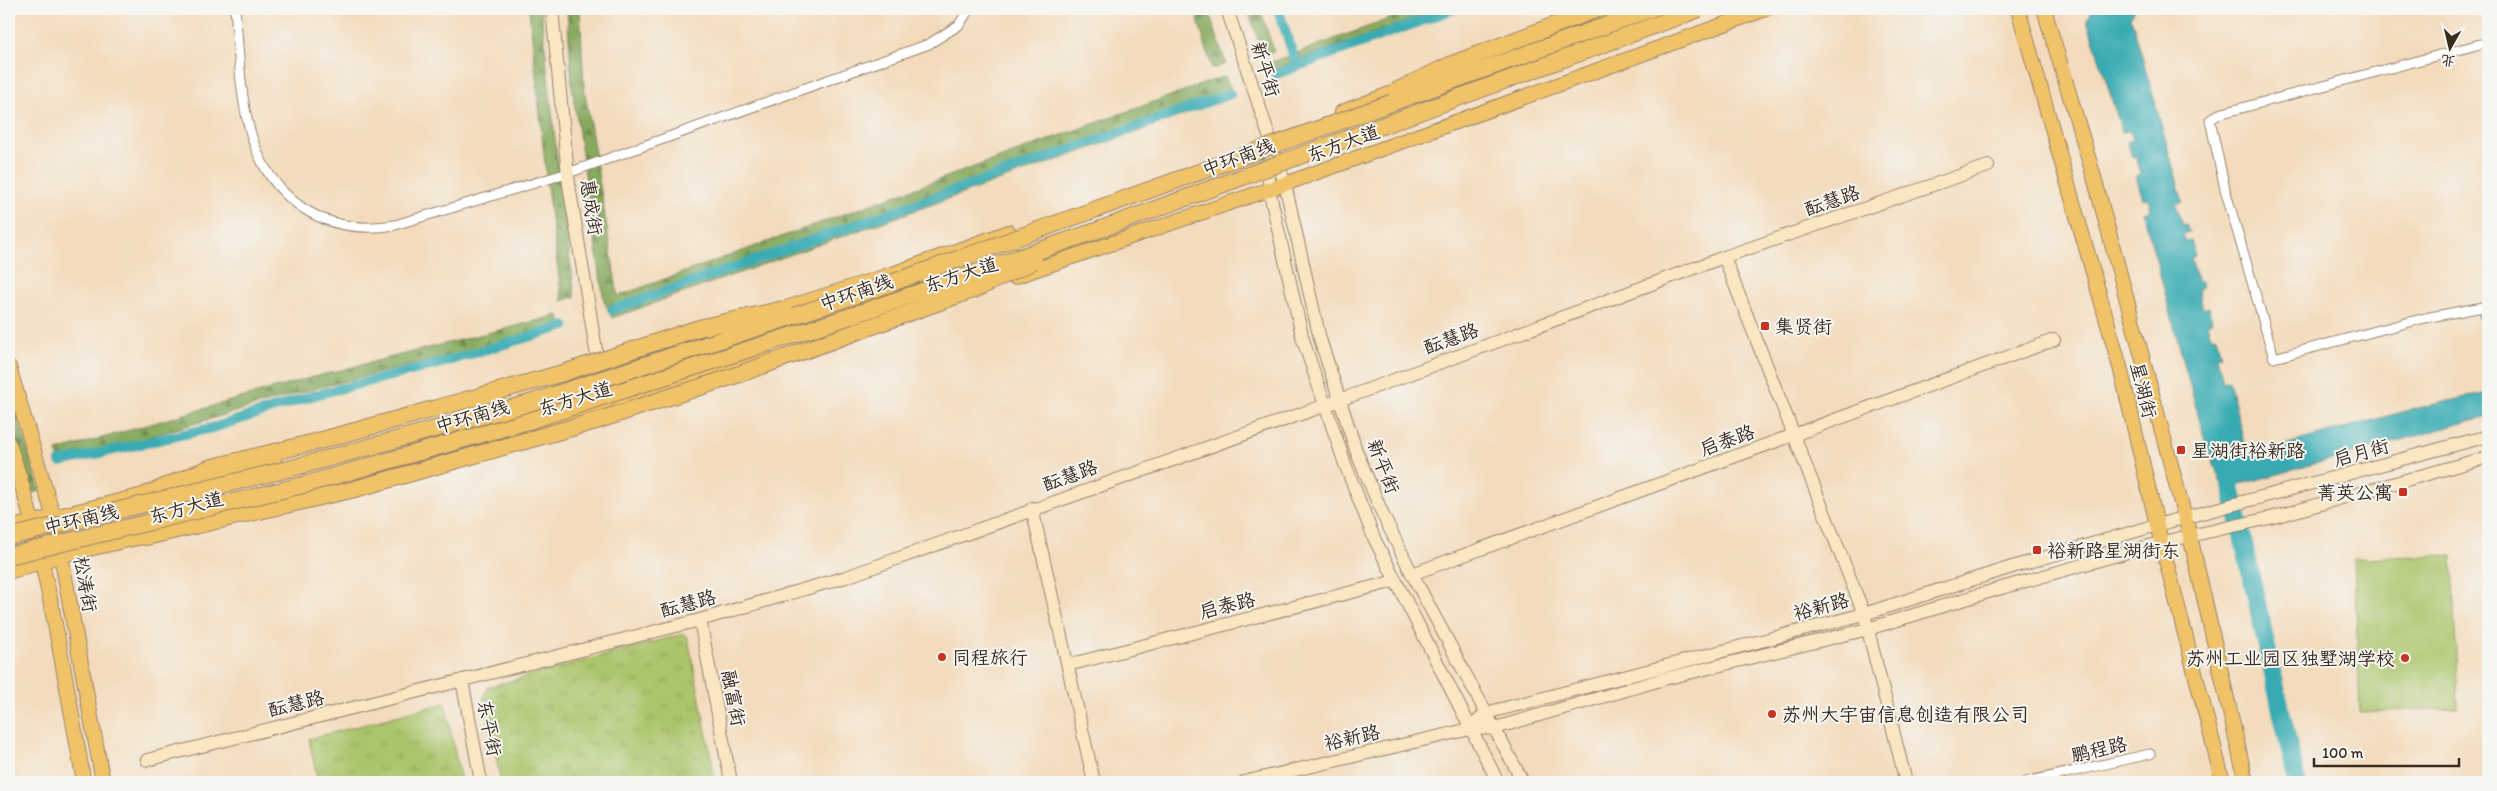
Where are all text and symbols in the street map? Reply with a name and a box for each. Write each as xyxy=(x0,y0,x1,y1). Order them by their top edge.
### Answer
north arrow xyxy=(2424,22,2474,72)
street label: 新平街 xyxy=(1246,39,1285,100)
text: 北 xyxy=(2440,51,2456,70)
street label: 东方大道 xyxy=(1304,120,1383,167)
street label: 中环南线 xyxy=(1199,134,1278,181)
street label: 惠成街 xyxy=(576,177,607,237)
street label: 酝慧路 xyxy=(1801,180,1863,221)
street label: 东方大道 xyxy=(921,252,1001,297)
street label: 中环南线 xyxy=(816,269,896,316)
place label: 集贤街 xyxy=(1775,315,1832,338)
street label: 酝慧路 xyxy=(1420,318,1482,359)
marker: 集贤街 xyxy=(1759,320,1771,332)
street label: 星湖街 xyxy=(2125,360,2162,421)
street label: 东方大道 xyxy=(535,376,615,421)
street label: 中环南线 xyxy=(432,395,512,438)
street label: 启泰路 xyxy=(1696,420,1758,461)
street label: 启月街 xyxy=(2331,434,2392,471)
street label: 新平街 xyxy=(1363,435,1404,497)
place label: 星湖街裕新路 xyxy=(2191,439,2305,462)
marker: 星湖街裕新路 xyxy=(2175,444,2187,456)
street label: 酝慧路 xyxy=(1039,455,1101,496)
place label: 菁英公寓 xyxy=(2317,481,2393,504)
marker: 菁英公寓 xyxy=(2397,486,2409,498)
street label: 东方大道 xyxy=(146,487,226,528)
street label: 中环南线 xyxy=(41,500,121,539)
place label: 裕新路星湖街东 xyxy=(2047,539,2180,562)
marker: 裕新路星湖街东 xyxy=(2031,544,2043,556)
street label: 松涛街 xyxy=(69,554,102,614)
street label: 酝慧路 xyxy=(658,585,719,622)
street label: 启泰路 xyxy=(1197,587,1258,624)
street label: 裕新路 xyxy=(1791,588,1852,625)
place label: 同程旅行 xyxy=(952,646,1028,669)
place label: 苏州工业园区独墅湖学校 xyxy=(2186,647,2395,670)
marker: 同程旅行 xyxy=(936,651,948,663)
marker: 苏州工业园区独墅湖学校 xyxy=(2399,652,2411,664)
street label: 融富街 xyxy=(717,668,750,728)
street label: 酝慧路 xyxy=(266,685,327,722)
street label: 东平街 xyxy=(473,698,506,758)
place label: 苏州大宇宙信息创造有限公司 xyxy=(1782,703,2029,726)
marker: 苏州大宇宙信息创造有限公司 xyxy=(1766,708,1778,720)
street label: 裕新路 xyxy=(1322,720,1382,755)
street label: 鹏程路 xyxy=(2069,732,2129,767)
scale bar xyxy=(2314,736,2460,768)
text: 100 m xyxy=(2322,744,2364,762)

